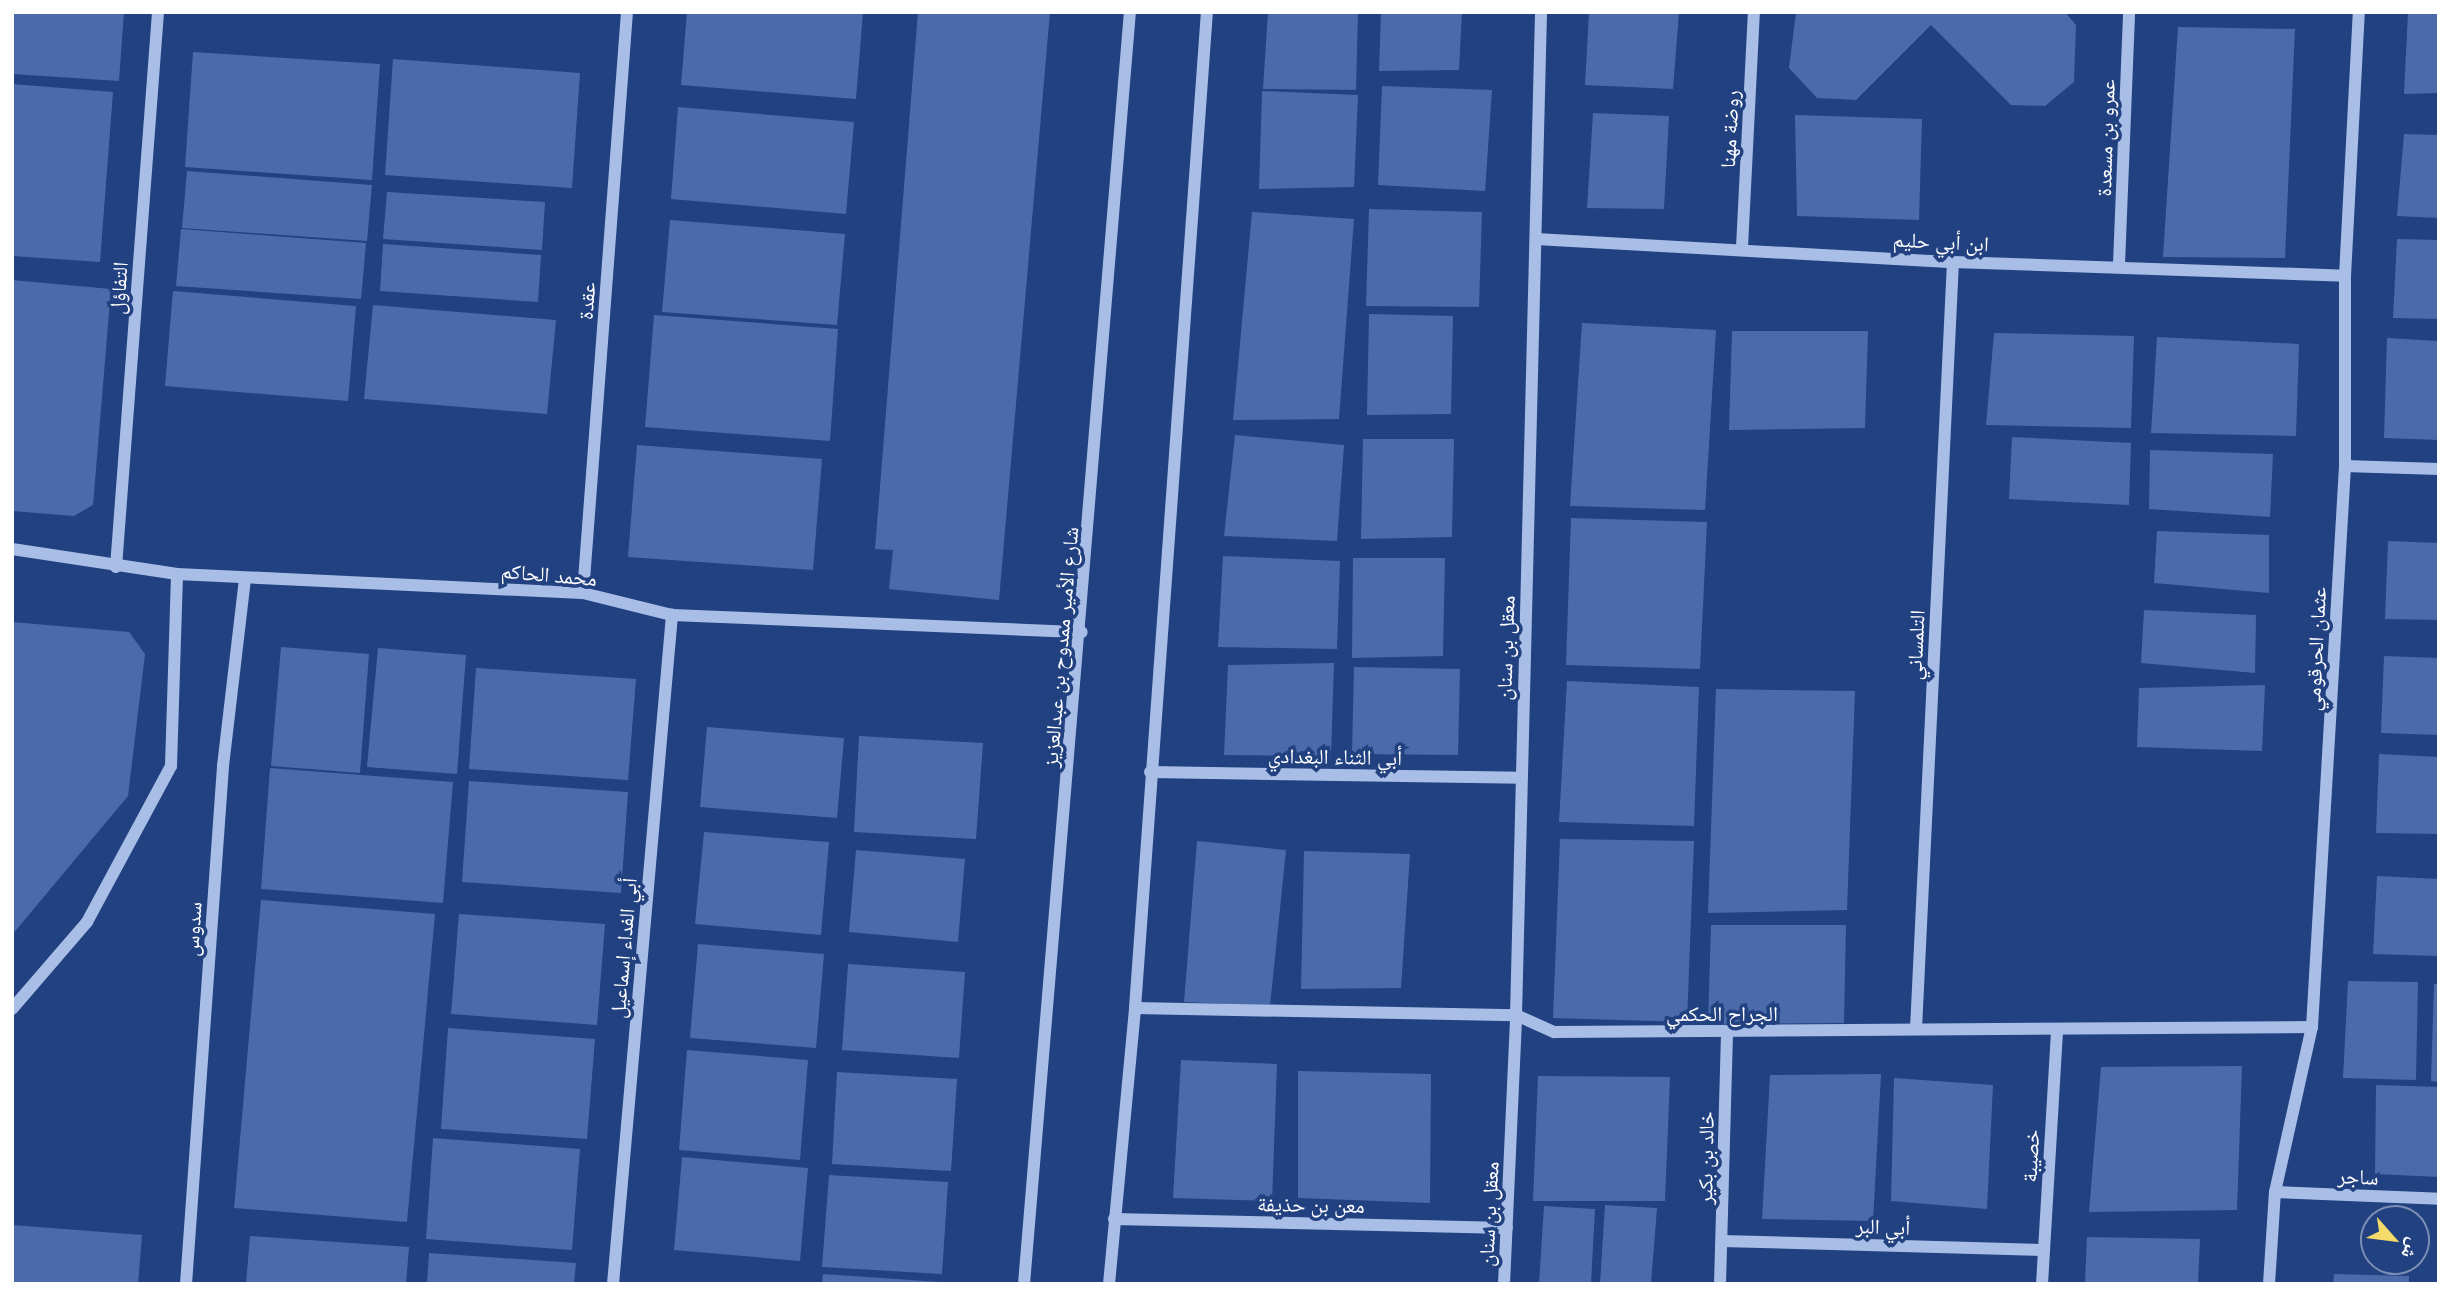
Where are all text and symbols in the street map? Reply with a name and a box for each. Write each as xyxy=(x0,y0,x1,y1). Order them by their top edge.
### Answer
street label: عمرو بن مسعدة xyxy=(2090,79,2120,197)
street label: روضة مهنا xyxy=(1714,89,1744,169)
street label: ابن أبي حليم xyxy=(1892,226,1990,256)
street label: التفاؤل xyxy=(104,261,132,315)
street label: عقدة xyxy=(572,282,600,320)
street label: شارع الأمير ممدوح بن عبدالعزيز xyxy=(1037,526,1083,768)
street label: محمد الحاكم xyxy=(500,557,598,591)
street label: عثمان الحرقومي xyxy=(2299,586,2331,712)
street label: معقل بن سنان xyxy=(1491,595,1519,701)
street label: التلمساني xyxy=(1901,609,1929,681)
street label: أبي الثناء البغدادي xyxy=(1268,742,1402,770)
street label: أبي الفداء إسماعيل xyxy=(604,877,642,1019)
street label: سدوس xyxy=(178,901,206,957)
street label: الجراح الحكمي xyxy=(1666,1000,1778,1026)
street label: خالد بن بكير xyxy=(1692,1111,1718,1205)
street label: خصيبة xyxy=(2016,1129,2044,1183)
street label: معقل بن سنان xyxy=(1473,1161,1503,1267)
street label: ساجر xyxy=(2337,1163,2379,1189)
street label: معن بن حذيفة xyxy=(1257,1190,1365,1218)
north arrow xyxy=(2360,1205,2430,1275)
street label: أبي البر xyxy=(1855,1212,1911,1240)
text: ش xyxy=(2397,1235,2427,1263)

